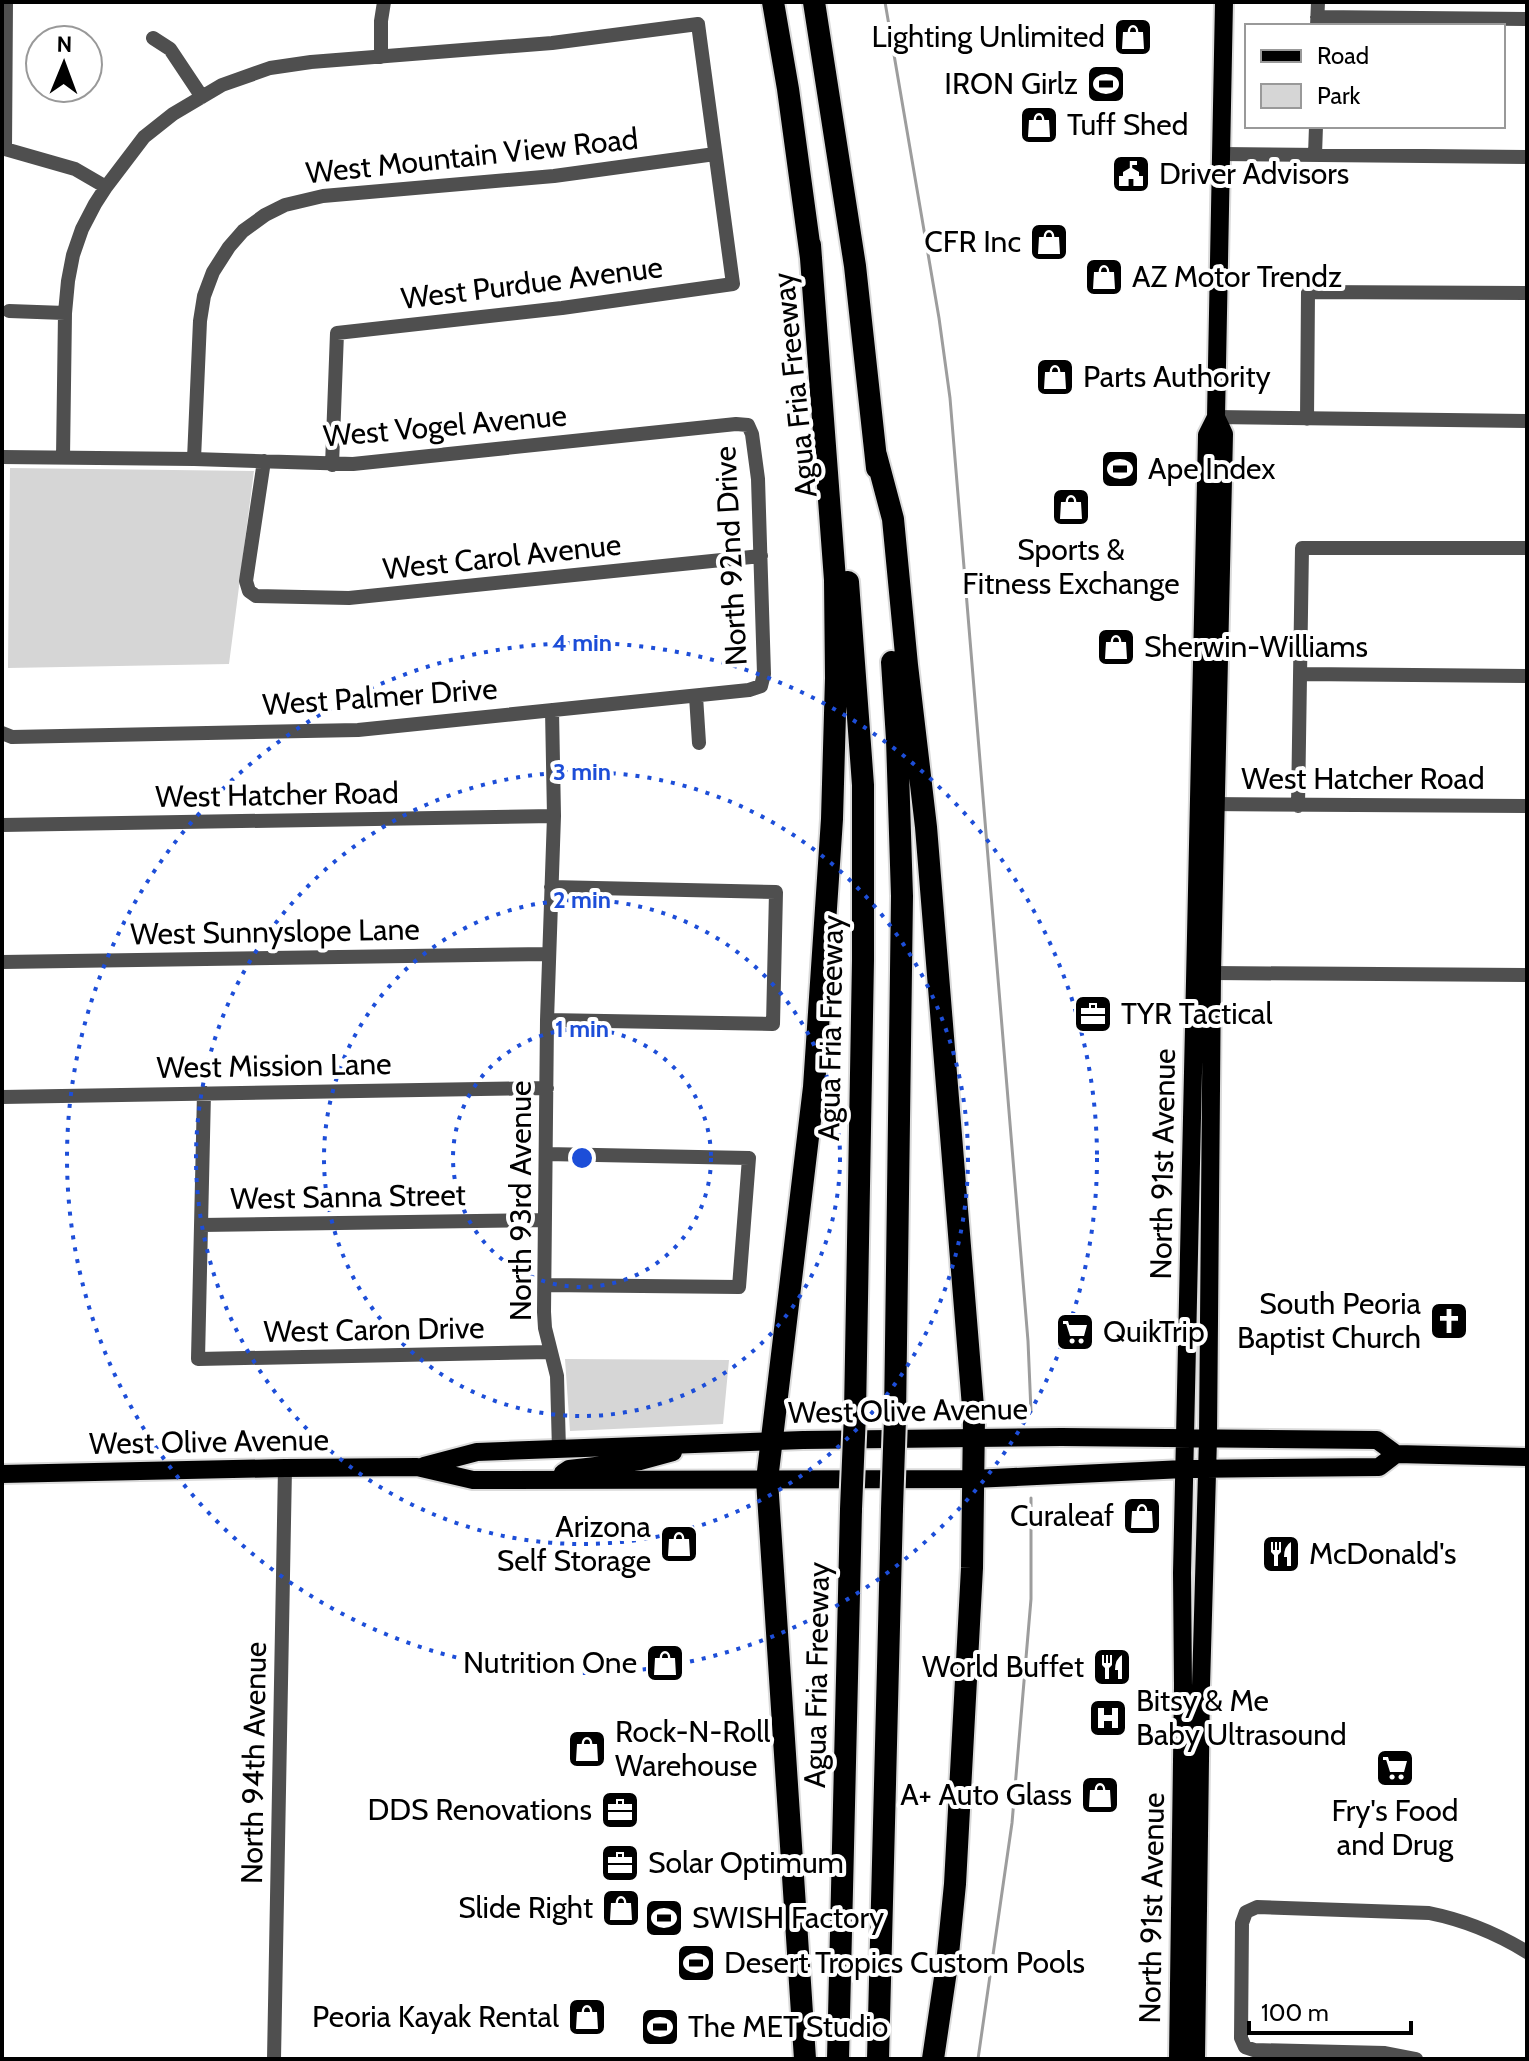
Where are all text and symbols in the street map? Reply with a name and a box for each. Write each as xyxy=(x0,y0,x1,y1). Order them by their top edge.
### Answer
shop icon: Lighting Unlimited xyxy=(1112,16,1154,58)
place label: Lighting Unlimited xyxy=(872,18,1105,55)
north arrow xyxy=(24,24,104,104)
legend xyxy=(1245,24,1505,128)
text: N xyxy=(56,31,72,58)
text: Road xyxy=(1317,41,1369,70)
sports icon: IRON Girlz xyxy=(1085,63,1127,105)
place label: IRON Girlz xyxy=(944,65,1078,102)
text: Park xyxy=(1317,81,1360,110)
shop icon: Tuff Shed xyxy=(1018,104,1060,146)
place label: Tuff Shed xyxy=(1067,106,1188,143)
street label: West Mountain View Road xyxy=(304,120,640,191)
public building icon: Driver Advisors xyxy=(1110,153,1152,195)
place label: Driver Advisors xyxy=(1159,155,1349,192)
shop icon: CFR Inc xyxy=(1028,221,1070,263)
place label: CFR Inc xyxy=(924,223,1021,260)
street label: West Purdue Avenue xyxy=(399,248,665,317)
shop icon: AZ Motor Trendz xyxy=(1083,256,1125,298)
place label: AZ Motor Trendz xyxy=(1132,258,1342,295)
street label: Agua Fria Freeway xyxy=(764,271,825,499)
shop icon: Parts Authority xyxy=(1034,356,1076,398)
place label: Parts Authority xyxy=(1083,358,1271,395)
street label: West Vogel Avenue xyxy=(322,396,568,455)
street label: North 92nd Drive xyxy=(706,445,755,667)
sports icon: Ape Index xyxy=(1099,448,1141,490)
place label: Ape Index xyxy=(1148,450,1276,487)
shop icon: Sports & Fitness Exchange xyxy=(1050,486,1092,528)
street label: West Carol Avenue xyxy=(381,526,623,587)
place label: Sports & Fitness Exchange xyxy=(962,531,1180,602)
shop icon: Sherwin-Williams xyxy=(1095,626,1137,668)
text: 4 min xyxy=(552,628,612,657)
place label: Sherwin-Williams xyxy=(1144,628,1368,665)
street label: West Palmer Drive xyxy=(261,670,499,723)
text: 3 min xyxy=(553,757,611,786)
street label: West Hatcher Road xyxy=(1241,760,1485,797)
street label: West Hatcher Road xyxy=(155,774,399,815)
text: 2 min xyxy=(553,885,611,914)
street label: West Sunnyslope Lane xyxy=(130,910,420,953)
street label: Agua Fria Freeway xyxy=(810,915,851,1141)
office icon: TYR Tactical xyxy=(1072,993,1114,1035)
place label: TYR Tactical xyxy=(1121,995,1273,1032)
text: 1 min xyxy=(555,1014,609,1043)
street label: West Mission Lane xyxy=(156,1045,392,1086)
street label: North 91st Avenue xyxy=(1142,1048,1183,1280)
street label: North 93rd Avenue xyxy=(502,1081,539,1321)
centre of rings xyxy=(568,1144,596,1172)
street label: West Sanna Street xyxy=(230,1176,466,1217)
place label: South Peoria Baptist Church xyxy=(1237,1285,1422,1356)
church icon: South Peoria Baptist Church xyxy=(1428,1300,1470,1342)
street label: West Caron Drive xyxy=(263,1309,485,1350)
supermarket icon: QuikTrip xyxy=(1054,1311,1096,1353)
place label: QuikTrip xyxy=(1103,1313,1205,1350)
street label: West Olive Avenue xyxy=(788,1390,1028,1431)
street label: West Olive Avenue xyxy=(89,1421,329,1462)
shop icon: Curaleaf xyxy=(1121,1495,1163,1537)
place label: Curaleaf xyxy=(1010,1497,1114,1534)
place label: Arizona Self Storage xyxy=(497,1508,652,1579)
shop icon: Arizona Self Storage xyxy=(658,1523,700,1565)
restaurant icon: McDonald's xyxy=(1260,1533,1302,1575)
place label: McDonald's xyxy=(1309,1535,1456,1572)
street label: Agua Fria Freeway xyxy=(796,1562,837,1788)
street label: North 94th Avenue xyxy=(233,1641,274,1885)
shop icon: Nutrition One xyxy=(644,1642,686,1684)
place label: Nutrition One xyxy=(463,1644,637,1681)
restaurant icon: World Buffet xyxy=(1091,1646,1133,1688)
place label: World Buffet xyxy=(922,1648,1084,1685)
place label: Bitsy & Me Baby Ultrasound xyxy=(1136,1682,1347,1753)
hospital icon: Bitsy & Me Baby Ultrasound xyxy=(1087,1697,1129,1739)
place label: Rock-N-Roll Warehouse xyxy=(615,1713,770,1784)
shop icon: Rock-N-Roll Warehouse xyxy=(566,1728,608,1770)
supermarket icon: Fry's Food and Drug xyxy=(1374,1747,1416,1789)
shop icon: A+ Auto Glass xyxy=(1079,1774,1121,1816)
place label: A+ Auto Glass xyxy=(900,1776,1072,1813)
office icon: DDS Renovations xyxy=(599,1789,641,1831)
place label: DDS Renovations xyxy=(367,1791,592,1828)
street label: North 91st Avenue xyxy=(1131,1792,1172,2024)
place label: Fry's Food and Drug xyxy=(1332,1792,1458,1863)
office icon: Solar Optimum xyxy=(599,1842,641,1884)
place label: Solar Optimum xyxy=(648,1844,844,1881)
shop icon: Slide Right xyxy=(600,1887,642,1929)
place label: Slide Right xyxy=(458,1889,593,1926)
sports icon: SWISH Factory xyxy=(643,1897,685,1939)
place label: SWISH Factory xyxy=(692,1899,884,1936)
sports icon: Desert Tropics Custom Pools xyxy=(675,1942,717,1984)
place label: Desert Tropics Custom Pools xyxy=(724,1944,1085,1981)
scale bar xyxy=(1249,1985,1411,2035)
shop icon: Peoria Kayak Rental xyxy=(566,1996,608,2038)
place label: Peoria Kayak Rental xyxy=(312,1998,559,2035)
text: 100 m xyxy=(1261,1998,1329,2027)
sports icon: The MET Studio xyxy=(639,2006,681,2048)
place label: The MET Studio xyxy=(688,2008,888,2045)

